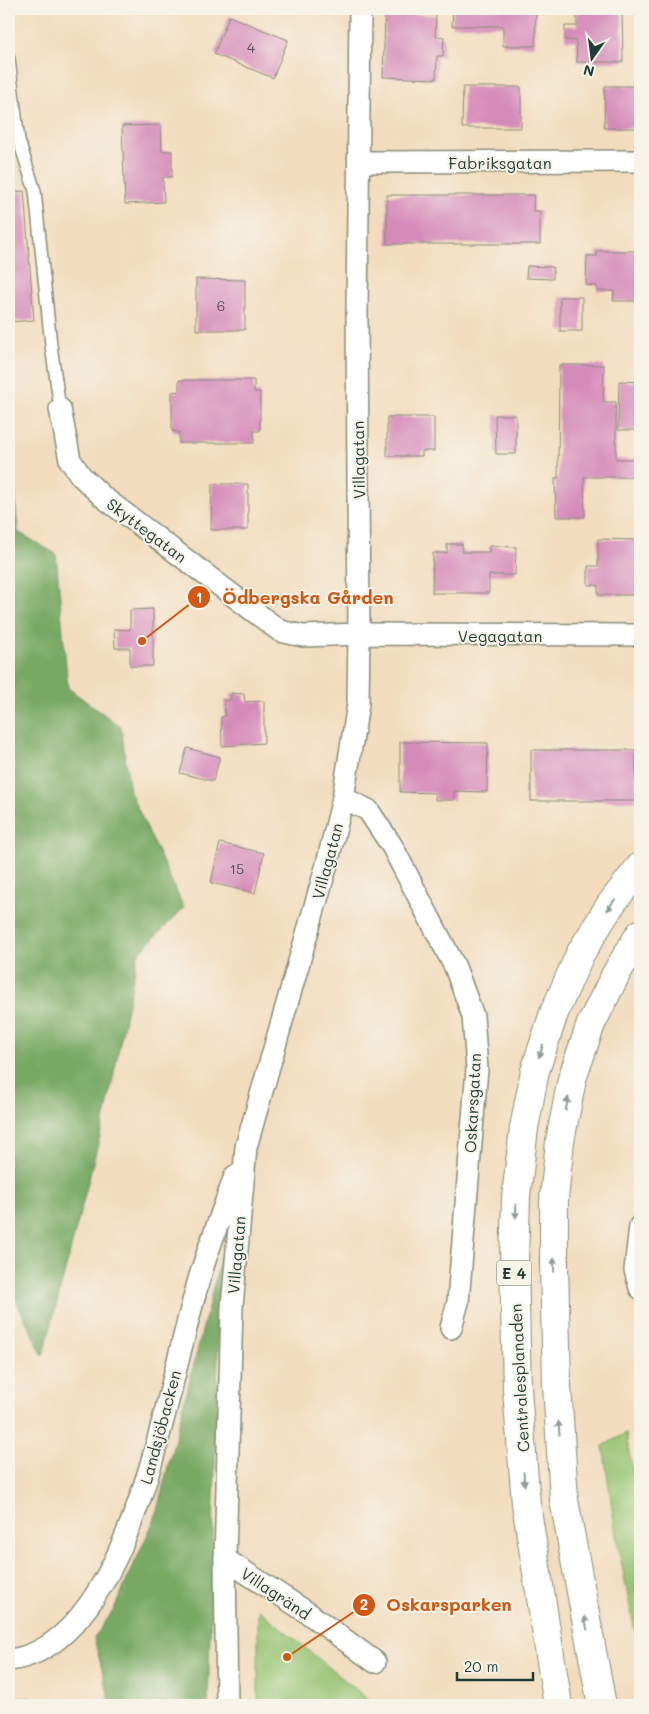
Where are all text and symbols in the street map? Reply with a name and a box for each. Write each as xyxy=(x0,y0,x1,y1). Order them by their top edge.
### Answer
north arrow xyxy=(566,32,616,82)
house number: 4 xyxy=(247,38,256,57)
text: N xyxy=(581,61,596,82)
street label: Fabriksgatan xyxy=(448,152,552,173)
house number: 6 xyxy=(217,296,225,315)
street label: Villagatan xyxy=(347,421,369,499)
street label: Skyttegatan xyxy=(103,493,191,567)
callout: Ödbergska Gården xyxy=(187,581,403,614)
text: Ödbergska Gården xyxy=(222,585,394,609)
text: 1 xyxy=(196,587,202,607)
street label: Vegagatan xyxy=(458,625,542,646)
street label: Villagatan xyxy=(307,820,347,902)
house number: 15 xyxy=(230,859,244,878)
one-way arrow xyxy=(606,899,616,912)
one-way arrow xyxy=(537,1044,545,1059)
street label: Oskarsgatan xyxy=(459,1053,485,1153)
one-way arrow xyxy=(564,1095,572,1111)
one-way arrow xyxy=(511,1204,519,1220)
street label: Villagatan xyxy=(222,1215,250,1295)
one-way arrow xyxy=(550,1257,558,1273)
road number: E 4 xyxy=(496,1260,532,1286)
street label: Centralesplanaden xyxy=(505,1303,533,1453)
street label: Landsjöbacken xyxy=(135,1368,185,1486)
one-way arrow xyxy=(555,1419,563,1435)
one-way arrow xyxy=(520,1471,528,1487)
street label: Villagränd xyxy=(237,1562,315,1624)
callout: Oskarsparken xyxy=(352,1588,522,1621)
text: Oskarsparken xyxy=(386,1592,512,1616)
text: 2 xyxy=(360,1594,368,1614)
one-way arrow xyxy=(582,1614,590,1630)
scale bar xyxy=(457,1649,533,1681)
text: 20 m xyxy=(464,1656,498,1676)

